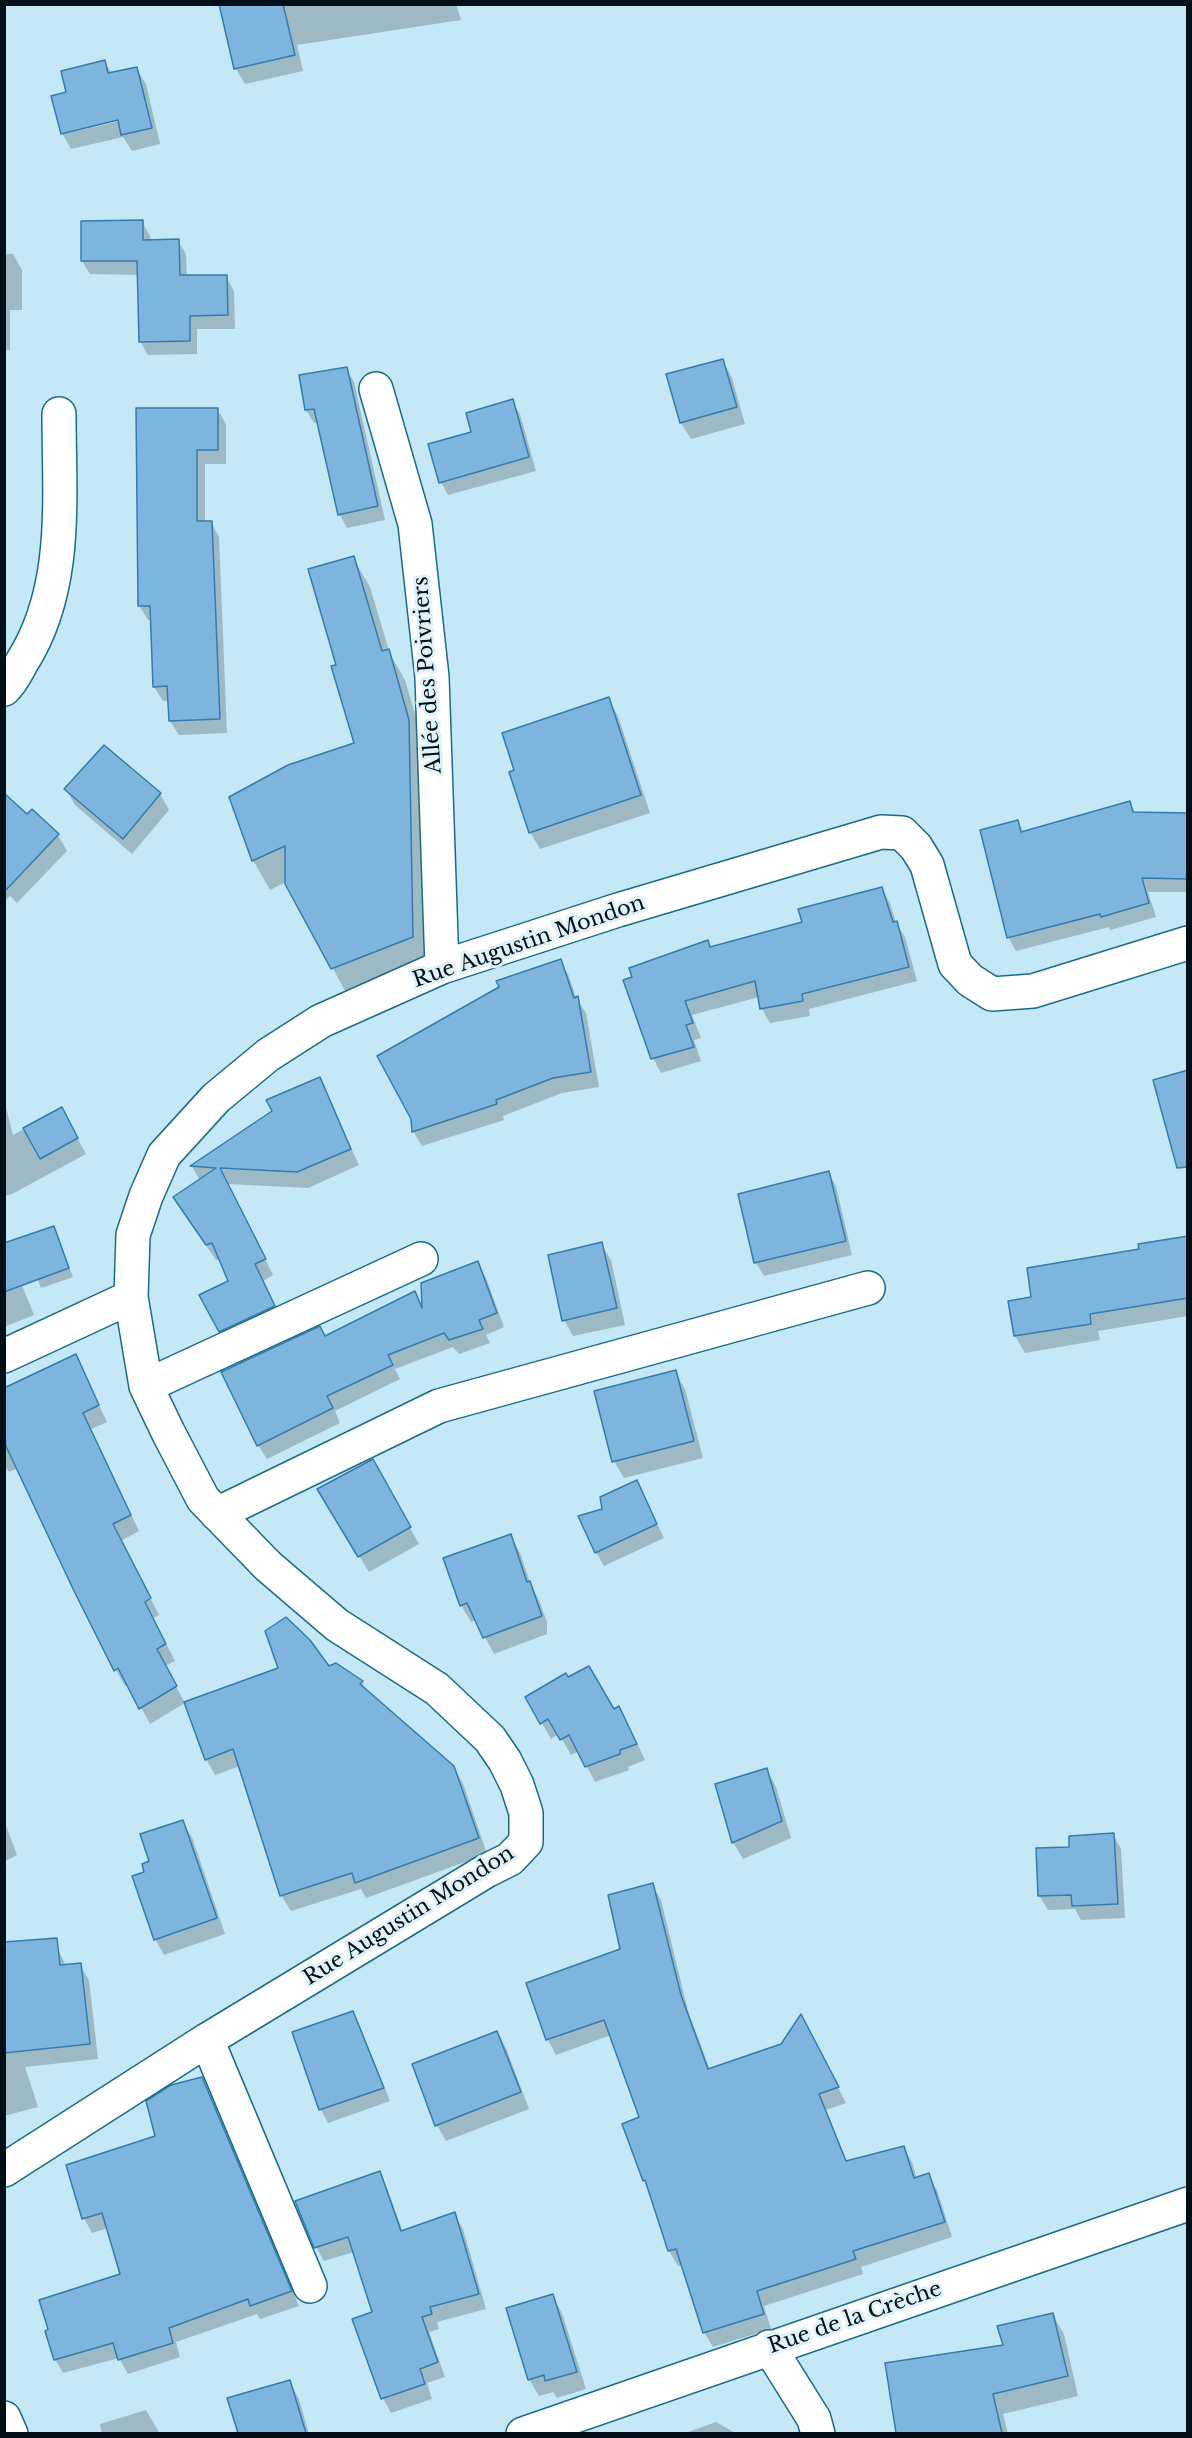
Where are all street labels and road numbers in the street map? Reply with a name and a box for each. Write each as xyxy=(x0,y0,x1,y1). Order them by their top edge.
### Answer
street label: Allée des Poivriers xyxy=(409,575,447,775)
street label: Rue Augustin Mondon xyxy=(410,890,648,994)
street label: Rue Augustin Mondon xyxy=(299,1841,519,1991)
street label: Rue de la Crèche xyxy=(765,2276,945,2360)

